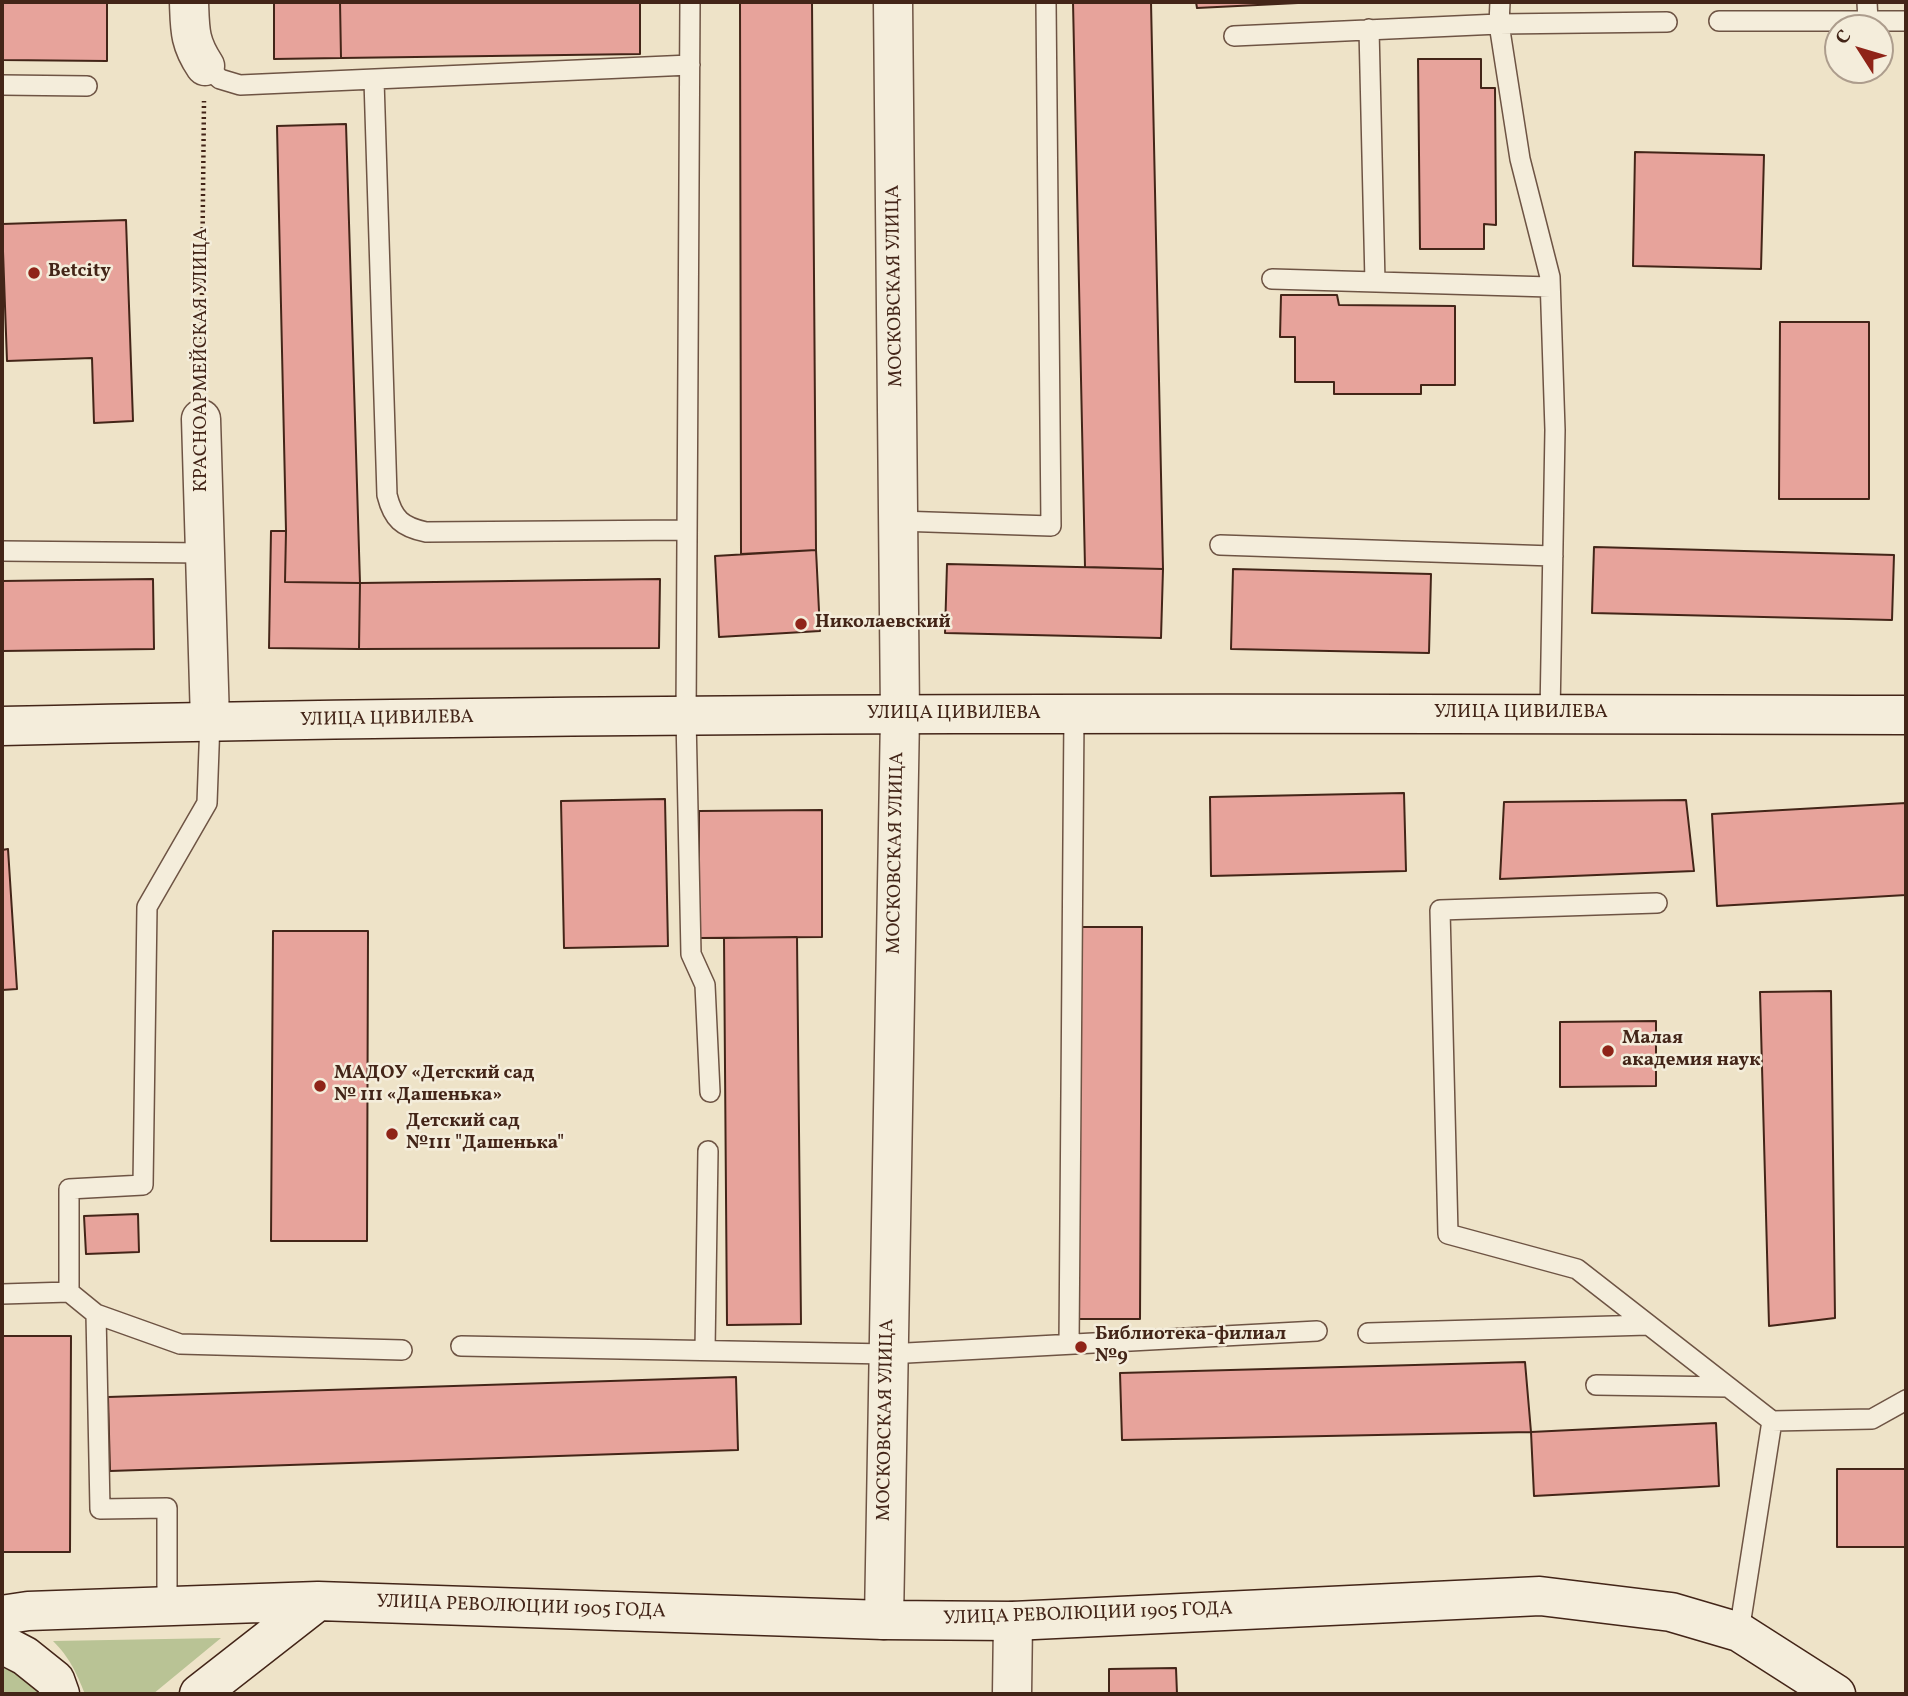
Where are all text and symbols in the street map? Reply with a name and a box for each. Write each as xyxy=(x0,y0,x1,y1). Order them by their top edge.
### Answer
north arrow xyxy=(1824,14,1894,84)
text: С xyxy=(1830,25,1858,50)
street label: МОСКОВСКАЯ УЛИЦА xyxy=(883,185,909,387)
street label: КРАСНОАРМЕЙСКАЯ УЛИЦА xyxy=(192,228,214,492)
place label: Betcity xyxy=(48,262,111,284)
marker: Betcity xyxy=(26,265,42,281)
place label: Николаевский xyxy=(815,613,951,635)
marker: Николаевский xyxy=(793,616,809,632)
street label: УЛИЦА ЦИВИЛЕВА xyxy=(1434,703,1608,725)
street label: УЛИЦА ЦИВИЛЕВА xyxy=(867,704,1041,726)
street label: УЛИЦА ЦИВИЛЕВА xyxy=(300,707,474,733)
street label: МОСКОВСКАЯ УЛИЦА xyxy=(884,752,910,954)
place label: Малая академия наук xyxy=(1622,1029,1761,1073)
marker: Малая академия наук xyxy=(1600,1043,1616,1059)
place label: МАДОУ «Детский сад № 111 «Дашенька» xyxy=(334,1064,535,1108)
marker: МАДОУ «Детский сад № 111 «Дашенька» xyxy=(312,1078,328,1094)
place label: Детский сад №111 "Дашенька" xyxy=(406,1112,564,1156)
marker: Детский сад №111 "Дашенька" xyxy=(384,1126,400,1142)
street label: МОСКОВСКАЯ УЛИЦА xyxy=(874,1319,900,1521)
place label: Библиотека-филиал №9 xyxy=(1095,1325,1286,1369)
marker: Библиотека-филиал №9 xyxy=(1073,1339,1089,1355)
street label: УЛИЦА РЕВОЛЮЦИИ 1905 ГОДА xyxy=(376,1592,666,1624)
street label: УЛИЦА РЕВОЛЮЦИИ 1905 ГОДА xyxy=(943,1599,1233,1631)

